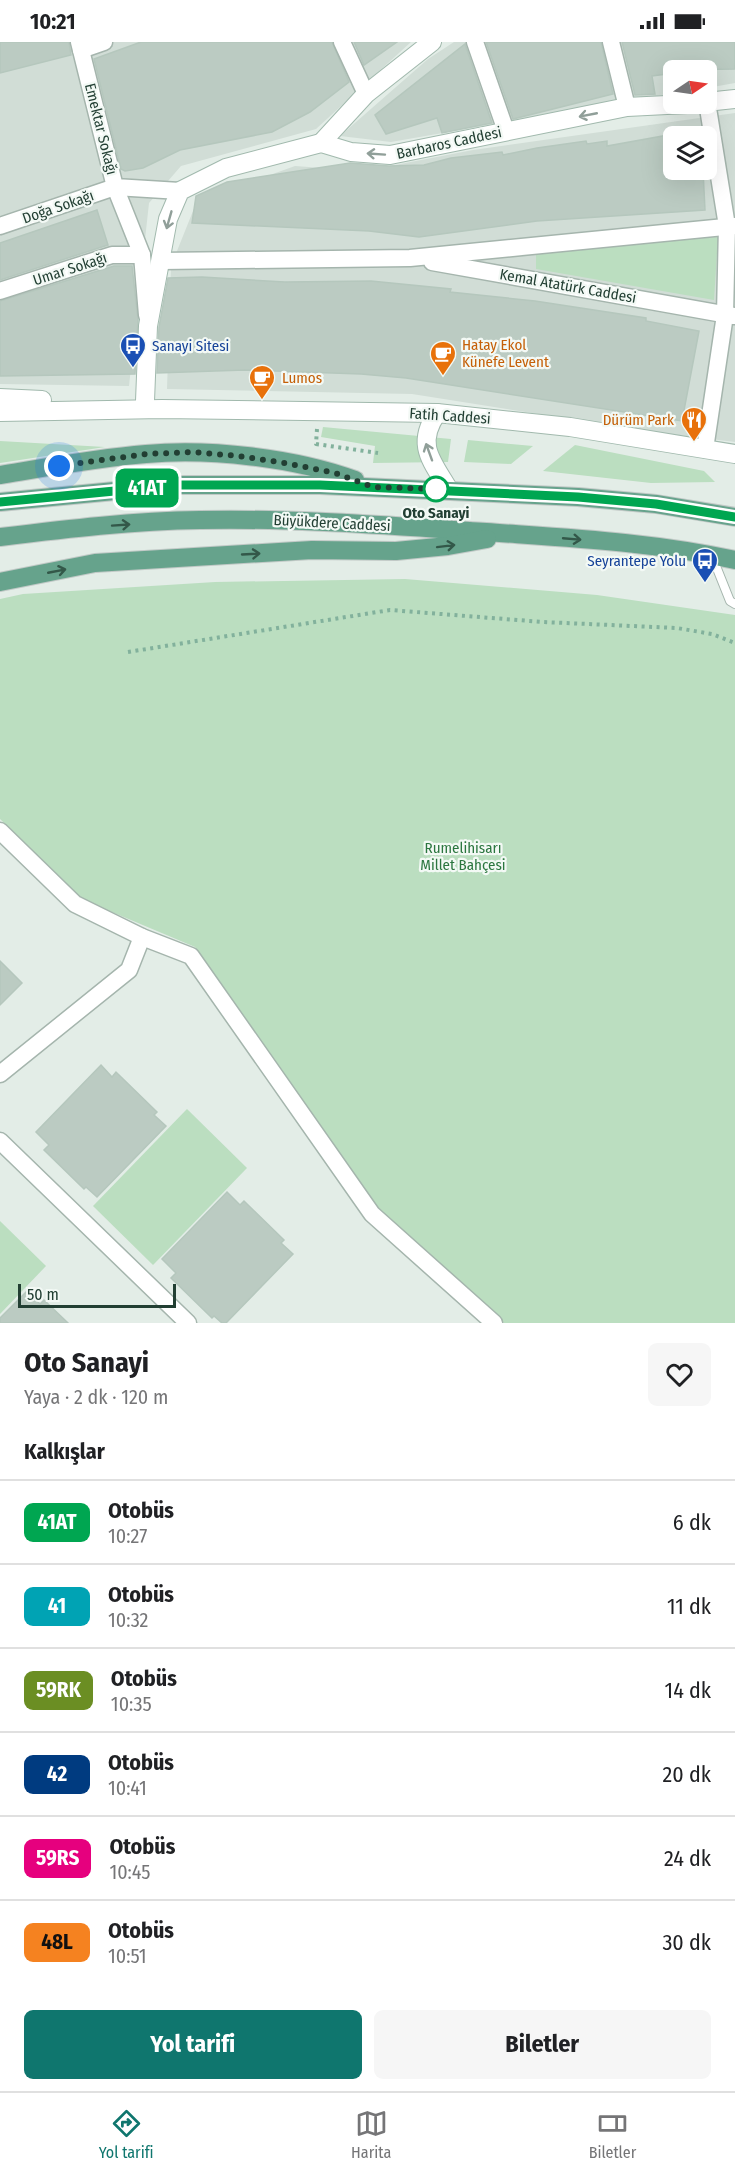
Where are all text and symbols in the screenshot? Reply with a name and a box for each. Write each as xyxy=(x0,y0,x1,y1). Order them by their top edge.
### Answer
text: 10:21 xyxy=(30,8,75,35)
north arrow xyxy=(663,60,717,114)
map controls xyxy=(663,60,717,180)
street label: Emektar Sokağı xyxy=(81,81,121,177)
one-way arrow xyxy=(578,110,598,121)
street label: Barbaros Caddesi xyxy=(395,123,503,163)
button: layers xyxy=(663,126,717,180)
one-way arrow xyxy=(366,148,386,159)
street label: Doğa Sokağı xyxy=(20,186,96,228)
one-way arrow xyxy=(163,211,174,230)
street label: Umar Sokağı xyxy=(31,249,109,289)
street label: Kemal Atatürk Caddesi xyxy=(498,265,638,307)
bus stop icon: Sanayi Sitesi xyxy=(118,331,148,369)
place label: Hatay Ekol Künefe Levent xyxy=(462,336,549,371)
place label: Sanayi Sitesi xyxy=(152,337,229,355)
cafe icon: Hatay Ekol Künefe Levent xyxy=(428,339,458,377)
cafe icon: Lumos xyxy=(247,363,277,401)
place label: Lumos xyxy=(282,369,322,387)
street label: Fatih Caddesi xyxy=(409,404,491,428)
restaurant icon: Dürüm Park xyxy=(679,405,709,443)
place label: Dürüm Park xyxy=(603,411,674,429)
one-way arrow xyxy=(423,443,434,462)
your location xyxy=(44,451,74,481)
line badge: 41AT xyxy=(105,468,189,508)
text: 41AT xyxy=(128,475,166,501)
marker: Oto Sanayi xyxy=(423,476,449,502)
place label: Oto Sanayi xyxy=(403,504,470,522)
street label: Büyükdere Caddesi xyxy=(273,511,391,535)
one-way arrow xyxy=(110,519,130,530)
one-way arrow xyxy=(562,534,582,545)
one-way arrow xyxy=(436,540,455,551)
bus stop icon: Seyrantepe Yolu xyxy=(690,546,720,584)
one-way arrow xyxy=(241,548,261,559)
place label: Seyrantepe Yolu xyxy=(587,552,686,570)
one-way arrow xyxy=(47,565,67,576)
park label: Rumelihisarı Millet Bahçesi xyxy=(420,839,506,874)
scale bar xyxy=(18,1281,176,1308)
text: 50 m xyxy=(27,1285,59,1304)
button: heart xyxy=(648,1343,711,1406)
text: Oto Sanayi xyxy=(24,1346,149,1379)
text: Yaya · 2 dk · 120 m xyxy=(24,1385,168,1409)
text: Kalkışlar xyxy=(24,1438,105,1465)
text: Otobüs xyxy=(108,1497,174,1524)
text: 41AT xyxy=(38,1509,76,1535)
text: 6 dk xyxy=(673,1509,711,1536)
text: 10:27 xyxy=(108,1524,147,1548)
text: Otobüs xyxy=(108,1581,174,1608)
text: 41 xyxy=(48,1593,66,1619)
text: 11 dk xyxy=(667,1593,711,1620)
text: 10:32 xyxy=(108,1608,148,1632)
text: Otobüs xyxy=(111,1665,177,1692)
text: 59RK xyxy=(36,1677,81,1703)
text: 14 dk xyxy=(665,1677,711,1704)
text: 10:35 xyxy=(111,1692,152,1716)
text: Otobüs xyxy=(108,1749,174,1776)
text: 42 xyxy=(47,1761,67,1787)
text: 20 dk xyxy=(663,1761,711,1788)
text: 10:41 xyxy=(108,1776,147,1800)
text: Otobüs xyxy=(109,1833,175,1860)
text: 59RS xyxy=(36,1845,79,1871)
text: 24 dk xyxy=(664,1845,711,1872)
text: 10:45 xyxy=(109,1860,150,1884)
text: Otobüs xyxy=(108,1917,174,1944)
text: 48L xyxy=(41,1929,73,1955)
text: 30 dk xyxy=(662,1929,711,1956)
text: 10:51 xyxy=(108,1944,147,1968)
button: Yol tarifi xyxy=(24,2010,362,2079)
button: Biletler xyxy=(374,2010,711,2079)
tab: Yol tarifi xyxy=(99,2107,154,2162)
tab: Harita xyxy=(351,2107,391,2162)
tab: Biletler xyxy=(589,2107,636,2162)

